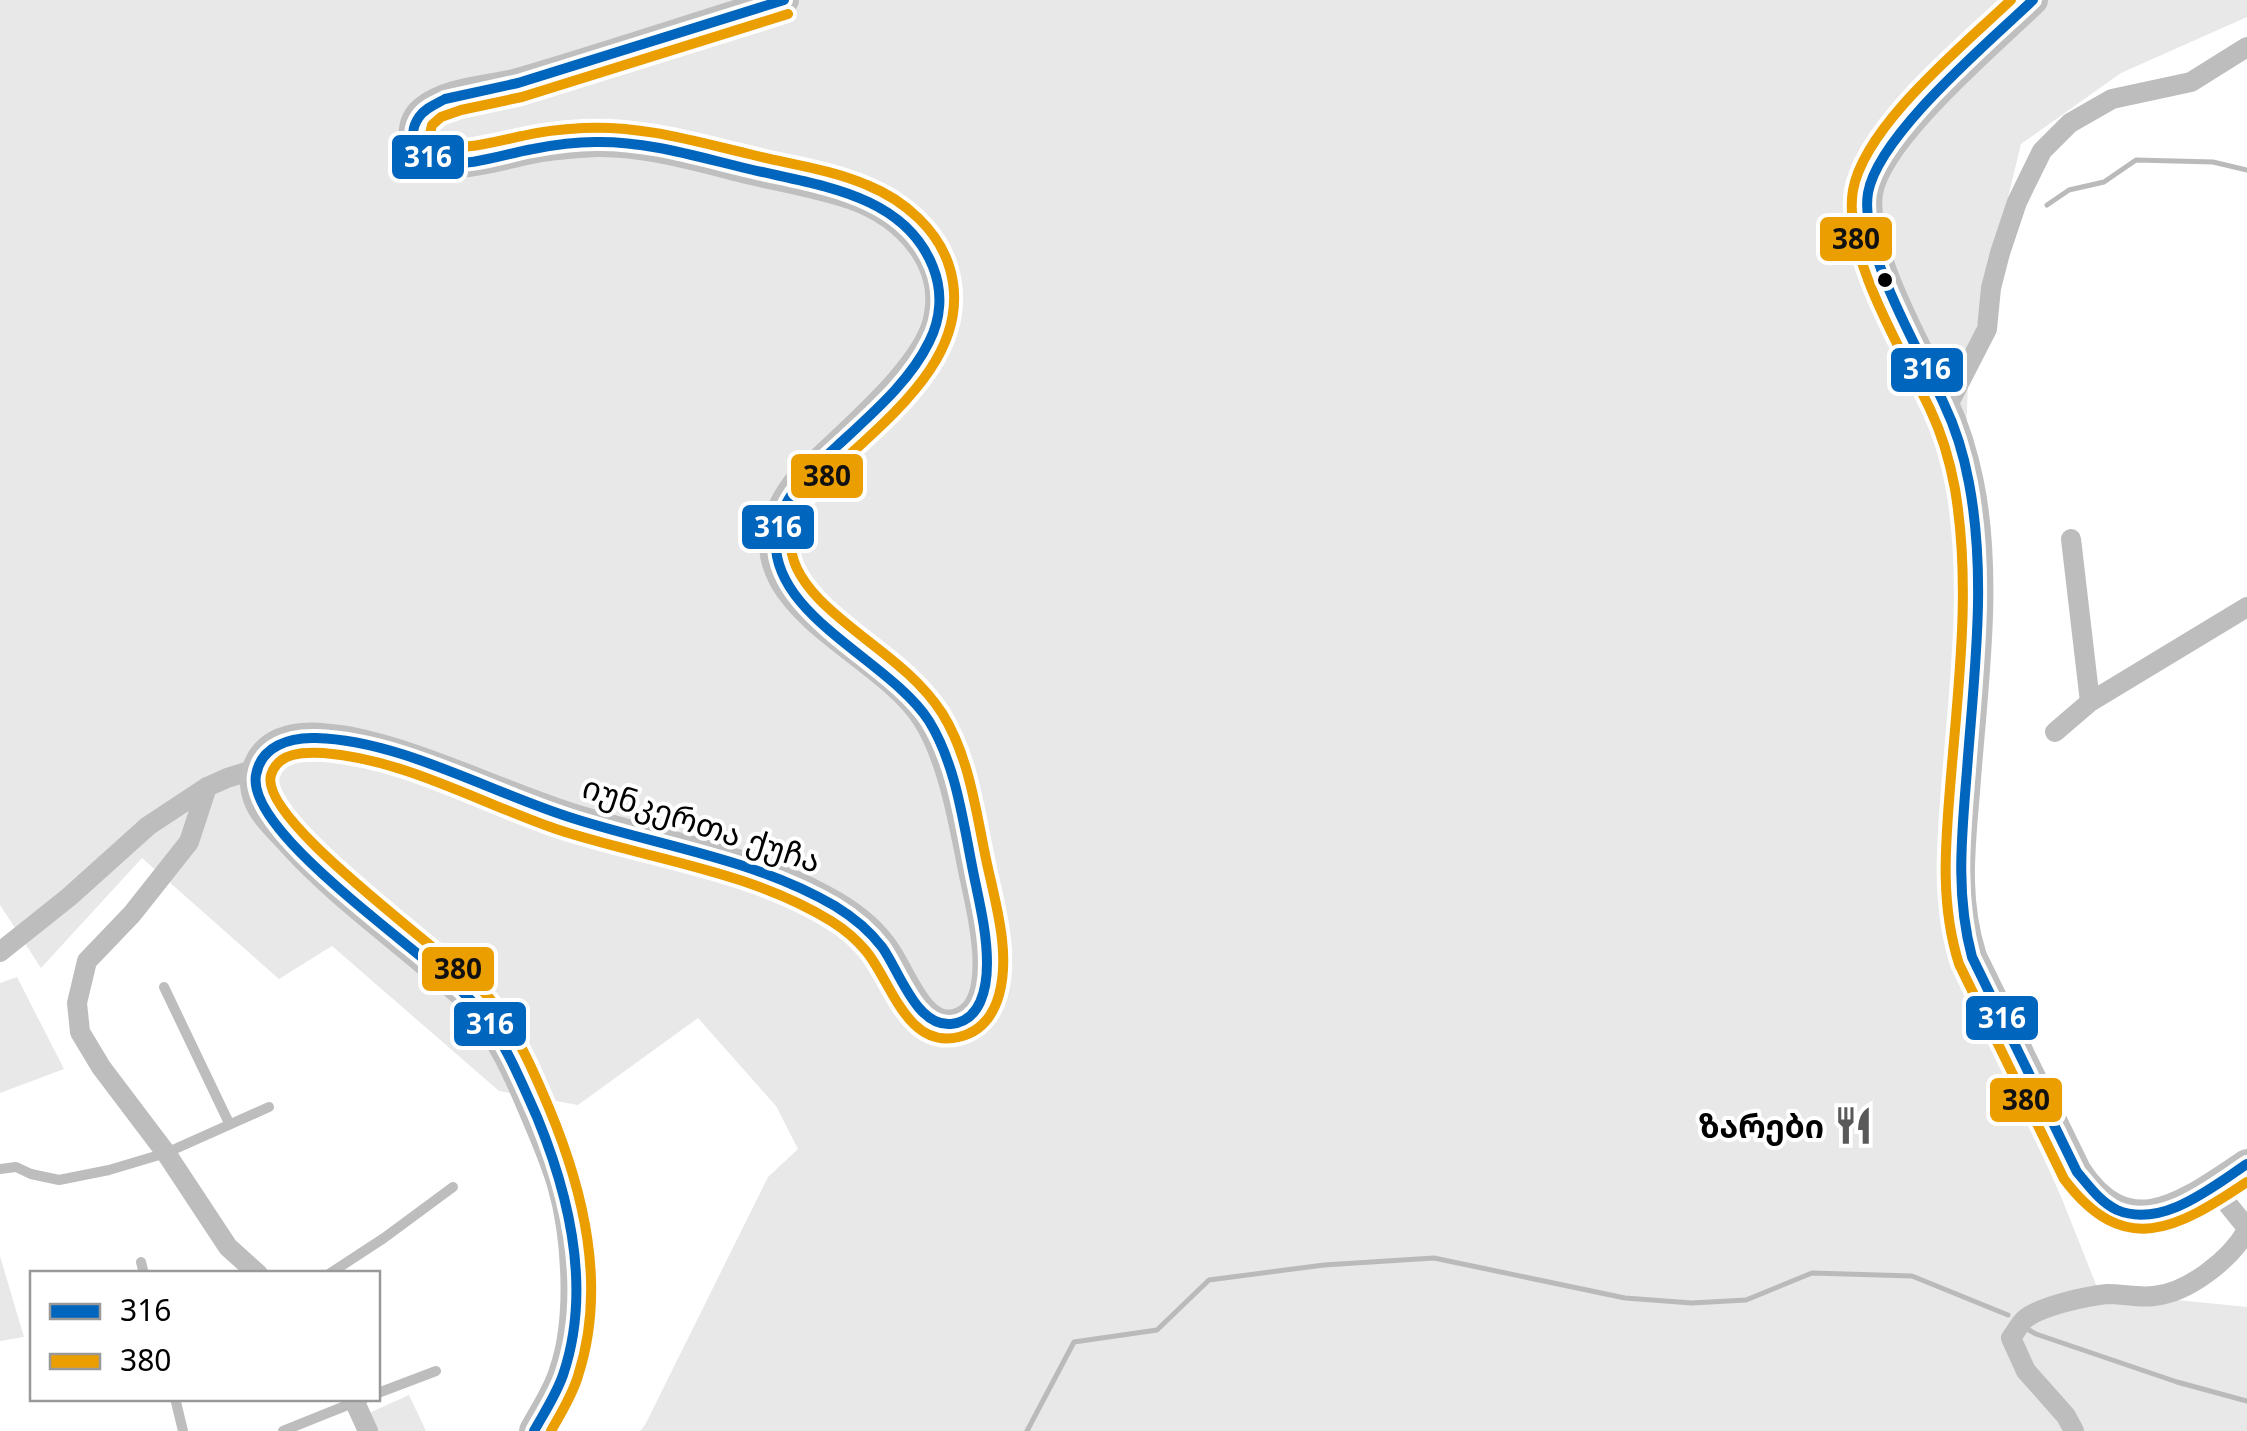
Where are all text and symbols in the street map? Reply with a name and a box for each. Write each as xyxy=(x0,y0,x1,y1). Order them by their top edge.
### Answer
line badge: 316 xyxy=(390,133,466,181)
text: 316 xyxy=(404,137,452,175)
line badge: 380 xyxy=(1818,215,1894,263)
text: 380 xyxy=(1832,219,1880,257)
unlabelled marker xyxy=(1875,270,1895,290)
line badge: 316 xyxy=(1889,346,1965,394)
text: 316 xyxy=(1903,349,1951,387)
line badge: 380 xyxy=(789,452,865,500)
text: 380 xyxy=(803,456,851,494)
line badge: 316 xyxy=(740,503,816,551)
text: 316 xyxy=(754,507,802,545)
street label: იუნკერთა ქუჩა xyxy=(577,764,827,882)
line badge: 380 xyxy=(420,945,496,993)
text: 380 xyxy=(434,949,482,987)
line badge: 316 xyxy=(1964,994,2040,1042)
text: 316 xyxy=(1978,998,2026,1036)
line badge: 316 xyxy=(452,1000,528,1048)
text: 316 xyxy=(466,1004,514,1042)
line badge: 380 xyxy=(1988,1076,2064,1124)
text: 380 xyxy=(2002,1080,2050,1118)
place label: ზარები xyxy=(1699,1104,1824,1147)
restaurant icon: ზარები xyxy=(1833,1104,1875,1146)
legend xyxy=(30,1271,380,1401)
text: 316 xyxy=(120,1289,171,1330)
text: 380 xyxy=(120,1339,171,1380)

